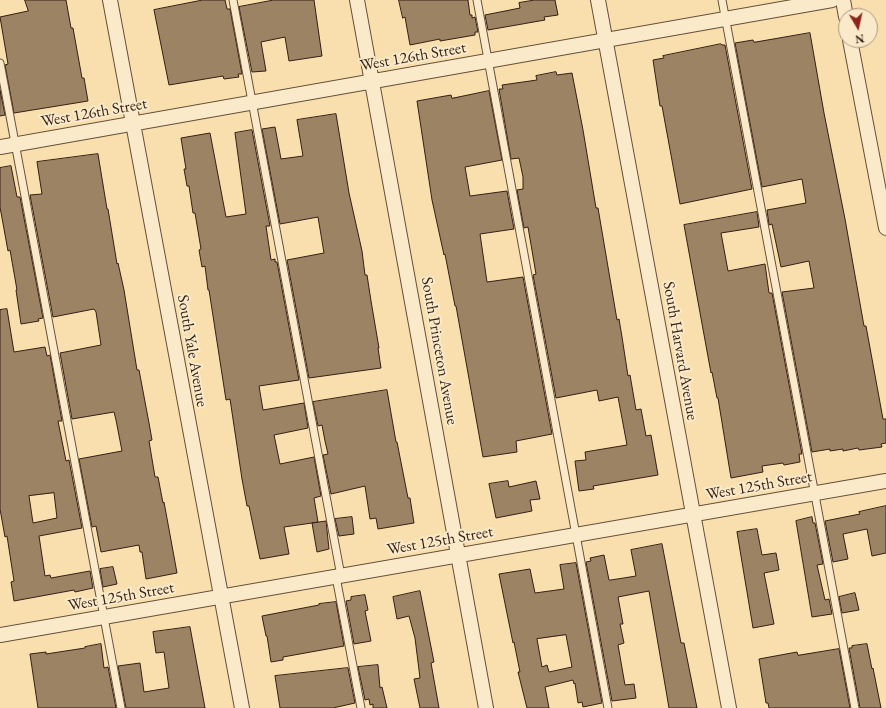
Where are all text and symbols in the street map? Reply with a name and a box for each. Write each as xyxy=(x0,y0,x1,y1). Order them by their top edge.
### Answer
north arrow xyxy=(838,8,878,48)
text: N xyxy=(854,31,865,46)
street label: West 126th Street xyxy=(358,38,468,76)
street label: West 126th Street xyxy=(39,94,149,132)
street label: South Princeton Avenue xyxy=(417,276,461,426)
street label: South Harvard Avenue xyxy=(658,280,702,422)
street label: South Yale Avenue xyxy=(173,293,211,409)
street label: West 125th Street xyxy=(704,467,814,505)
street label: West 125th Street xyxy=(385,522,495,560)
street label: West 125th Street xyxy=(66,578,176,616)

